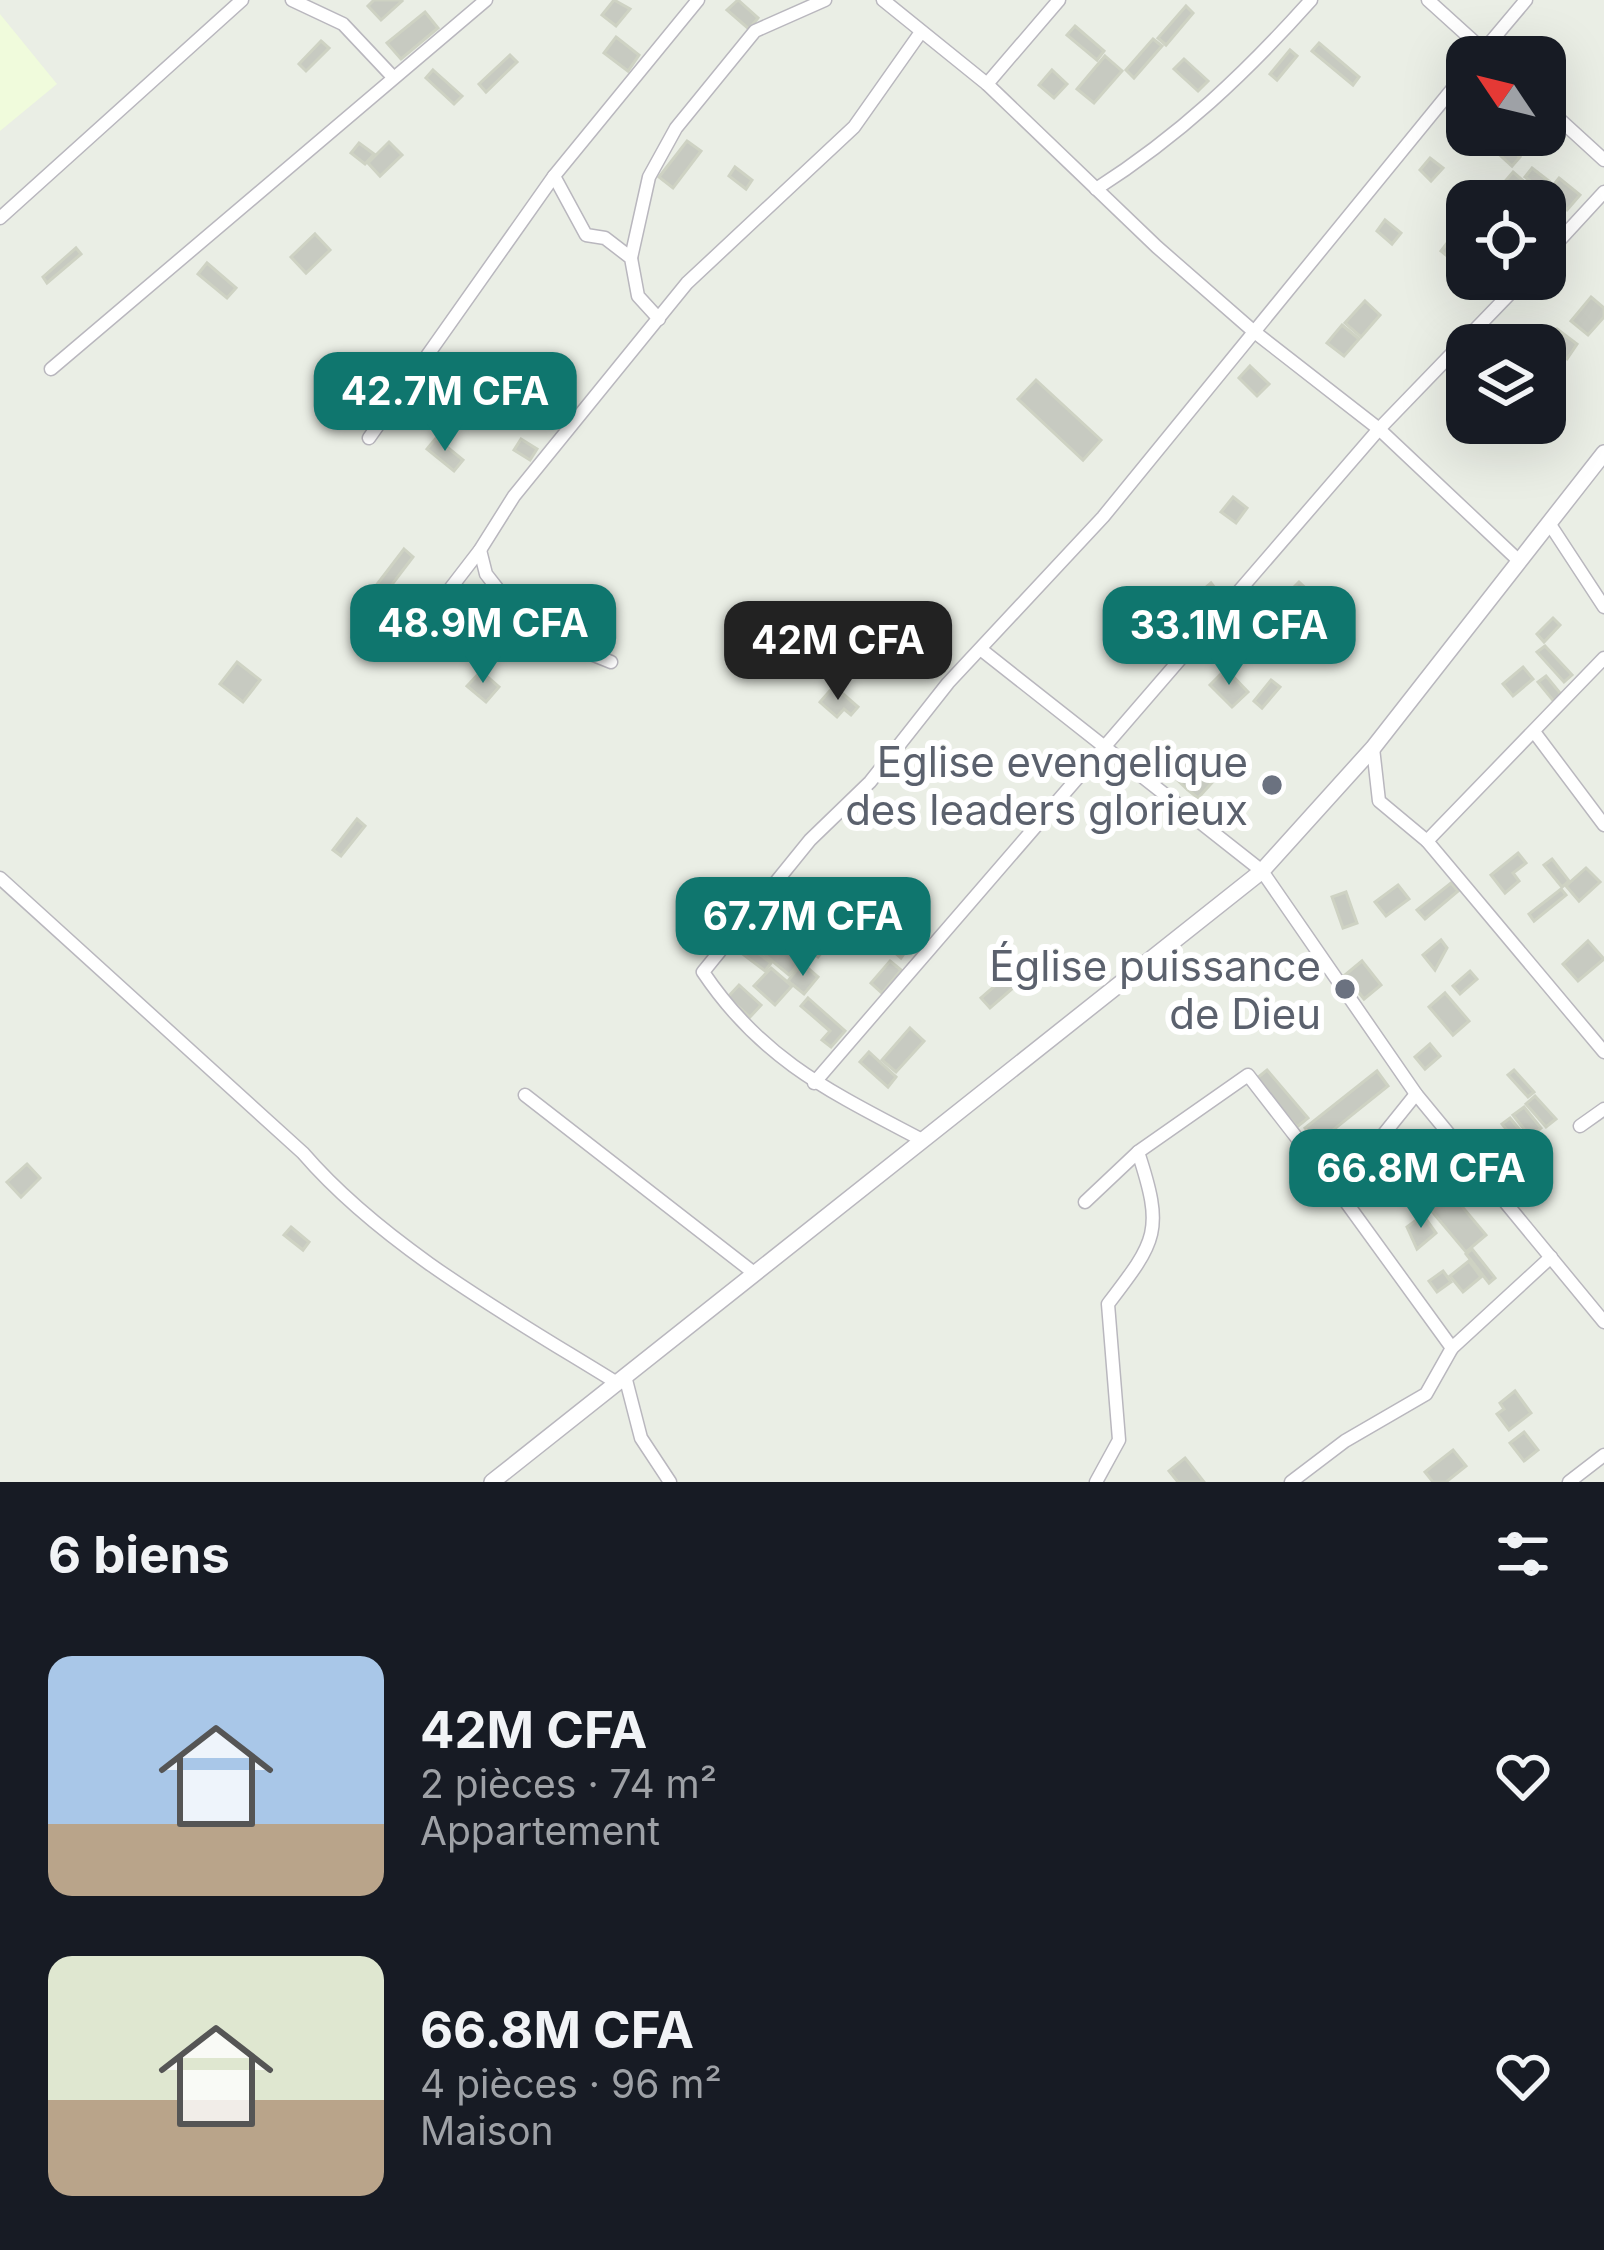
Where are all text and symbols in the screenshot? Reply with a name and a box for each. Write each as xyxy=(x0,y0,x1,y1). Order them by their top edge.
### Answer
north arrow xyxy=(1446,36,1566,156)
map controls xyxy=(1446,36,1566,444)
button: locate xyxy=(1446,180,1566,300)
button: layers xyxy=(1446,324,1566,444)
pin: 42.7M CFA xyxy=(308,352,582,454)
text: 42.7M CFA xyxy=(341,367,549,414)
pin: 48.9M CFA xyxy=(346,584,620,686)
pin: 33.1M CFA xyxy=(1092,586,1366,688)
text: 48.9M CFA xyxy=(377,599,589,646)
pin: 42M CFA xyxy=(727,601,949,703)
text: 33.1M CFA xyxy=(1130,601,1328,648)
text: 42M CFA xyxy=(751,616,925,663)
place label: Eglise evengelique des leaders glorieux xyxy=(845,736,1248,835)
marker: Eglise evengelique des leaders glorieux xyxy=(1259,772,1285,798)
pin: 67.7M CFA xyxy=(666,877,940,979)
text: 67.7M CFA xyxy=(703,892,903,939)
place label: Église puissance de Dieu xyxy=(989,940,1321,1039)
marker: Église puissance de Dieu xyxy=(1332,976,1358,1002)
pin: 66.8M CFA xyxy=(1284,1129,1558,1231)
text: 66.8M CFA xyxy=(1316,1144,1526,1191)
icon: filters xyxy=(1490,1521,1556,1587)
text: 6 biens xyxy=(48,1524,230,1585)
text: 42M CFA xyxy=(420,1699,647,1760)
icon: home xyxy=(144,1704,288,1848)
icon: heart xyxy=(1490,1743,1556,1809)
text: 2 pièces · 74 m² xyxy=(420,1760,717,1807)
text: Appartement xyxy=(420,1807,660,1854)
text: 66.8M CFA xyxy=(420,1999,694,2060)
icon: home xyxy=(144,2004,288,2148)
icon: heart xyxy=(1490,2043,1556,2109)
text: 4 pièces · 96 m² xyxy=(420,2060,722,2107)
text: Maison xyxy=(420,2107,554,2154)

